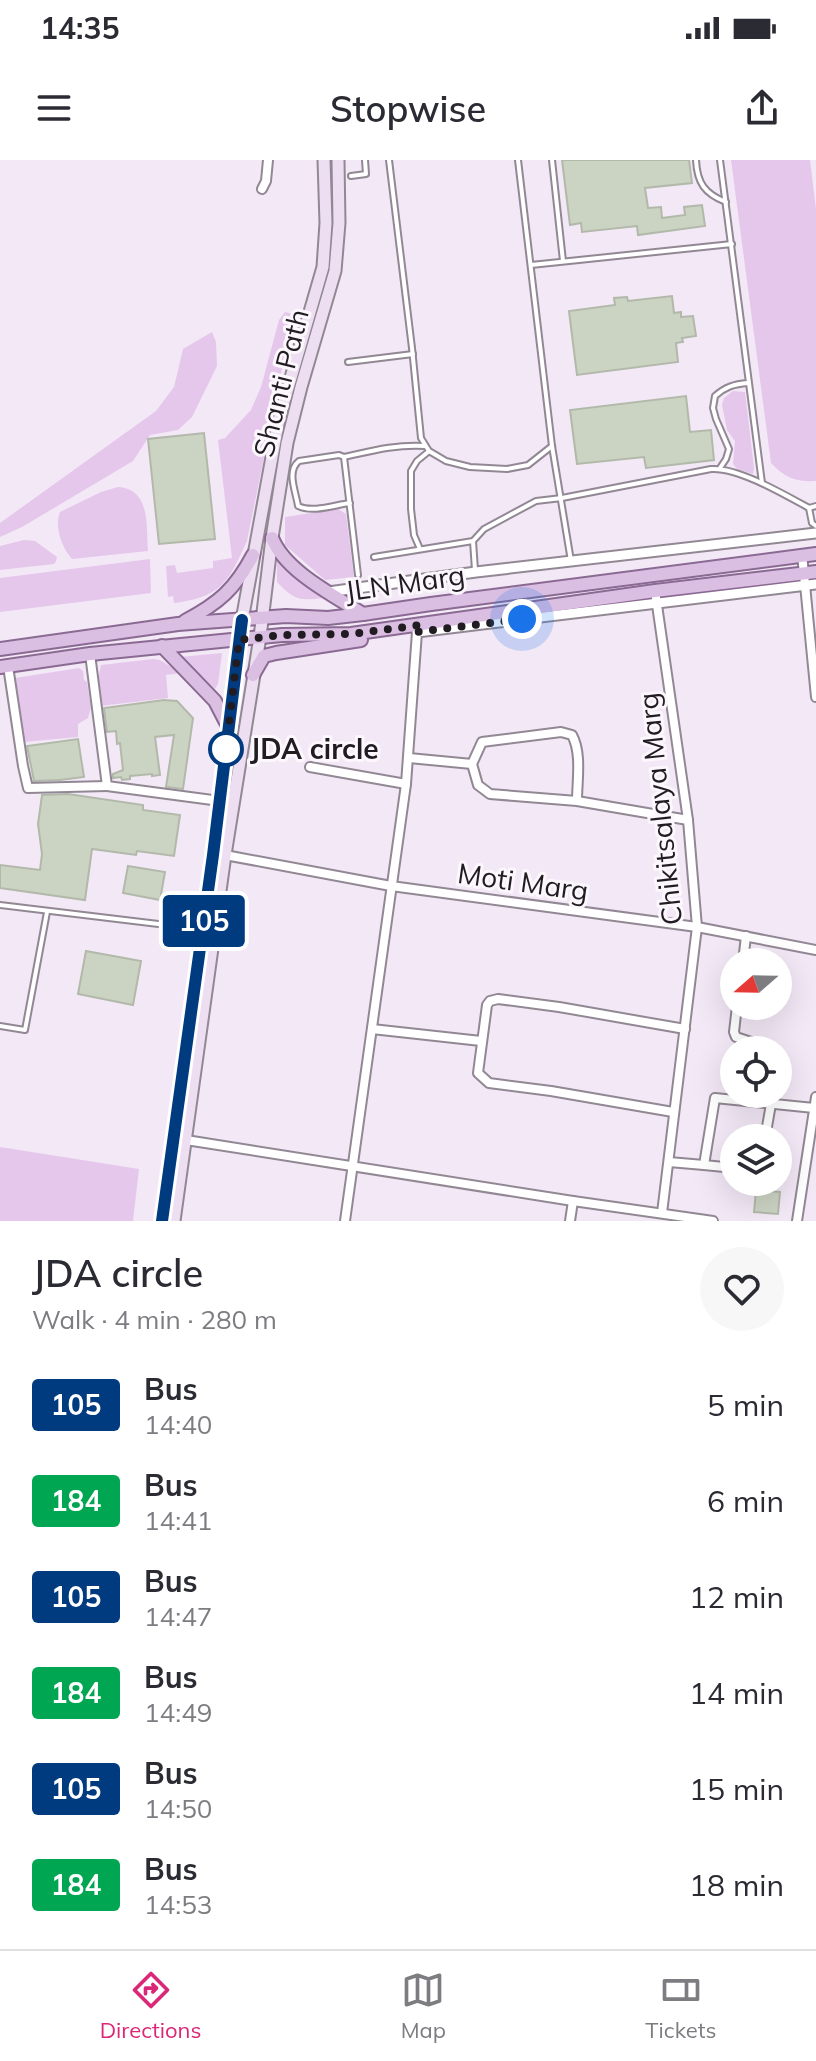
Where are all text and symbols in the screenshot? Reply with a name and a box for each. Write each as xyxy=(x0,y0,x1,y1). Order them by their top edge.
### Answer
text: 14:35 xyxy=(40,9,119,47)
icon: menu xyxy=(32,86,76,130)
text: Stopwise xyxy=(330,86,486,131)
icon: share xyxy=(740,86,784,130)
street label: Shanti Path xyxy=(245,305,316,461)
street label: JLN Marg xyxy=(343,557,467,608)
your location xyxy=(502,599,542,639)
street label: Chikitsalaya Marg xyxy=(630,691,689,927)
place label: JDA circle xyxy=(250,731,379,766)
marker: JDA circle xyxy=(209,732,243,766)
street label: Moti Marg xyxy=(456,855,591,908)
line badge: 105 xyxy=(158,895,250,947)
text: 105 xyxy=(179,903,229,938)
north arrow xyxy=(720,948,792,1020)
map controls xyxy=(720,948,792,1196)
button: locate xyxy=(720,1036,792,1108)
button: layers xyxy=(720,1124,792,1196)
button: heart xyxy=(700,1247,784,1331)
text: JDA circle xyxy=(32,1249,203,1297)
text: Walk · 4 min · 280 m xyxy=(32,1303,277,1336)
text: Bus xyxy=(144,1370,198,1408)
text: 5 min xyxy=(707,1386,784,1424)
text: 105 xyxy=(51,1387,101,1422)
text: 14:40 xyxy=(144,1408,212,1441)
text: Bus xyxy=(144,1466,198,1504)
text: 6 min xyxy=(707,1482,784,1520)
text: 184 xyxy=(51,1483,101,1518)
text: 14:41 xyxy=(144,1504,212,1537)
text: Bus xyxy=(144,1562,198,1600)
text: 12 min xyxy=(689,1578,784,1616)
text: 105 xyxy=(51,1579,101,1614)
text: 14:47 xyxy=(144,1600,212,1633)
text: Bus xyxy=(144,1658,198,1696)
text: 14 min xyxy=(689,1674,784,1712)
text: 184 xyxy=(51,1675,101,1710)
text: 14:49 xyxy=(144,1696,212,1729)
text: Bus xyxy=(144,1754,198,1792)
text: 15 min xyxy=(689,1770,784,1808)
text: 105 xyxy=(51,1771,101,1806)
text: 14:50 xyxy=(144,1792,212,1825)
text: Bus xyxy=(144,1850,198,1888)
text: 18 min xyxy=(689,1866,784,1904)
text: 184 xyxy=(51,1867,101,1902)
text: 14:53 xyxy=(144,1888,212,1921)
tab: Directions xyxy=(100,1968,201,2044)
tab: Map xyxy=(401,1968,446,2044)
tab: Tickets xyxy=(645,1968,716,2044)

